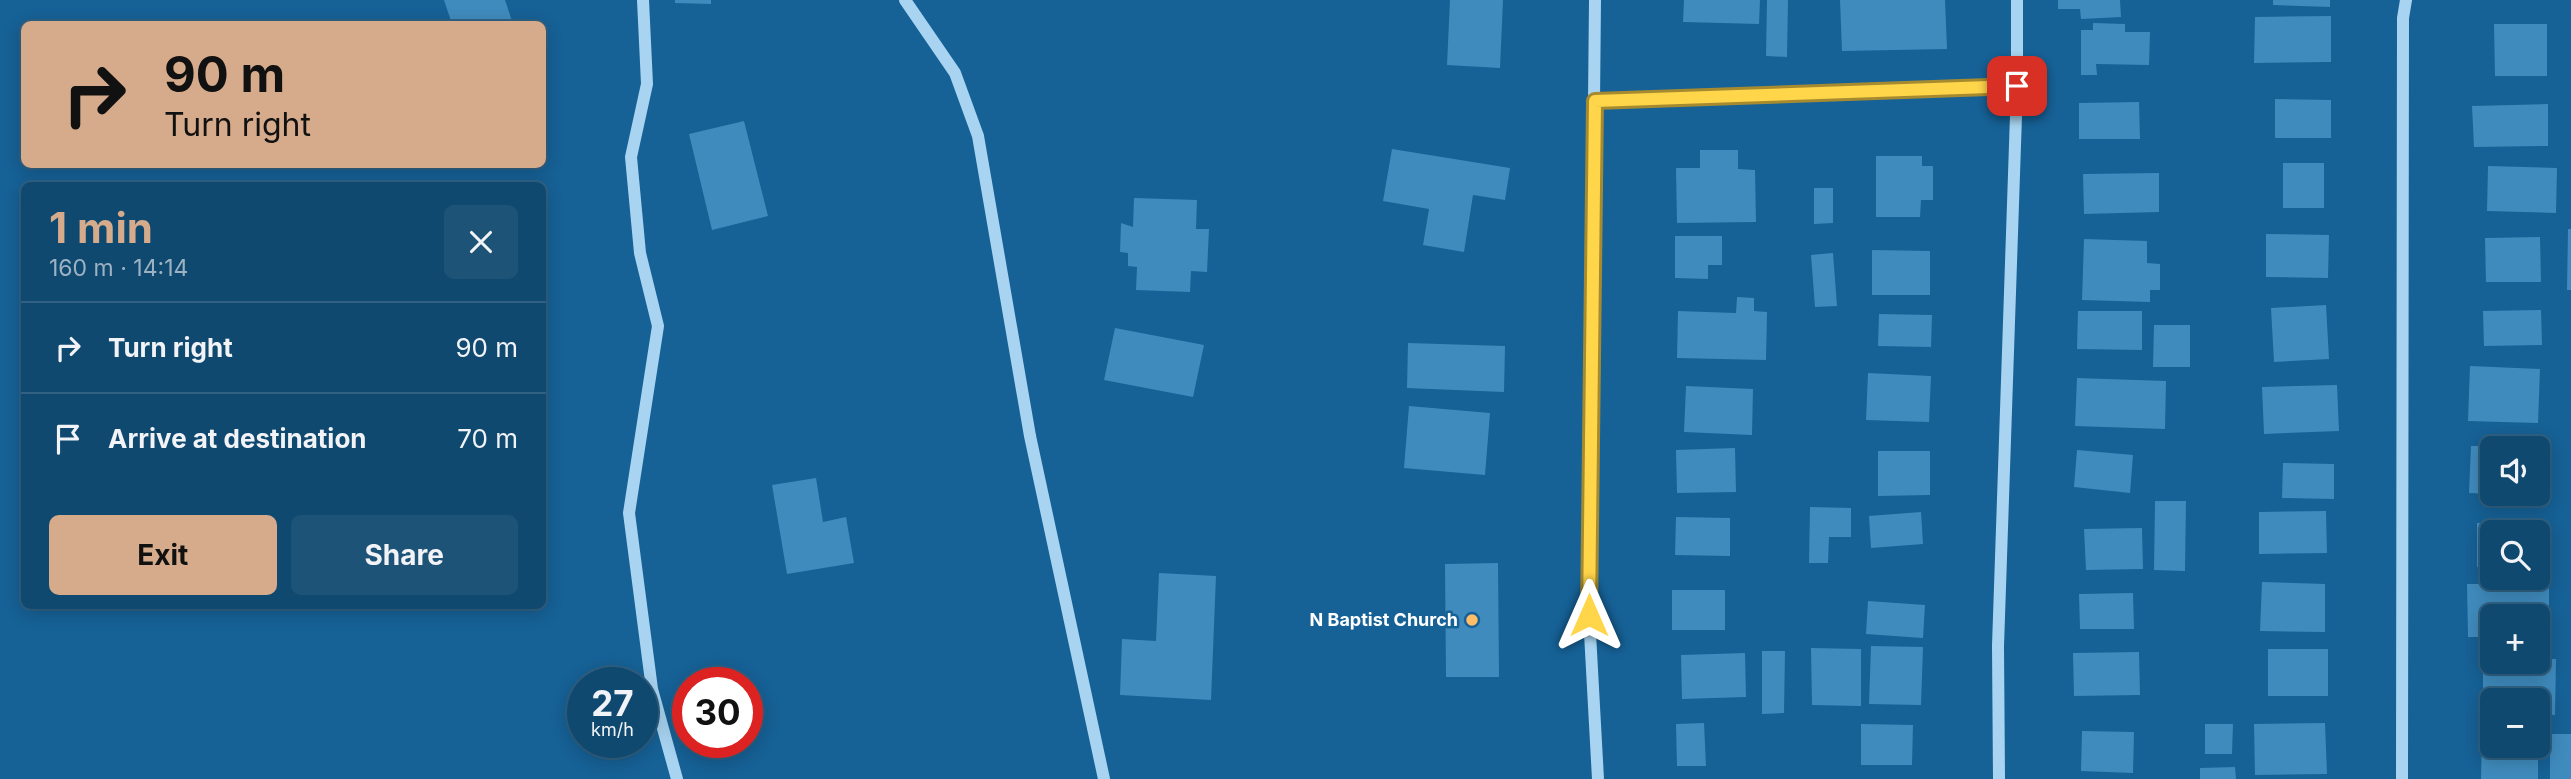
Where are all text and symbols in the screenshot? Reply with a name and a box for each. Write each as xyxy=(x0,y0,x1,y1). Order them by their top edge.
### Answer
text: 90 m xyxy=(164,45,285,104)
icon: right xyxy=(49,49,140,140)
pin xyxy=(1987,56,2047,116)
icon: arrive xyxy=(1998,67,2036,105)
text: Turn right xyxy=(164,105,311,144)
text: 1 min xyxy=(49,202,153,253)
button: close xyxy=(444,205,518,279)
text: 160 m · 14:14 xyxy=(49,254,188,282)
icon: right xyxy=(49,329,87,367)
text: Turn right xyxy=(108,332,233,363)
text: 90 m xyxy=(455,332,518,363)
icon: arrive xyxy=(49,420,87,458)
text: Arrive at destination xyxy=(108,423,367,454)
text: 70 m xyxy=(457,423,518,454)
map controls xyxy=(2480,436,2550,758)
button: sound xyxy=(2480,436,2550,506)
button: Exit xyxy=(49,515,277,595)
button: Share xyxy=(291,515,518,595)
button: search xyxy=(2480,520,2550,590)
position arrow xyxy=(1552,578,1626,652)
button: + xyxy=(2480,604,2550,674)
place label: N Baptist Church xyxy=(1309,609,1458,630)
marker: N Baptist Church xyxy=(1464,612,1480,628)
speed limit sign: 30 xyxy=(672,667,763,758)
text: 27 xyxy=(591,682,634,724)
button: − xyxy=(2480,688,2550,758)
text: km/h xyxy=(591,719,634,740)

